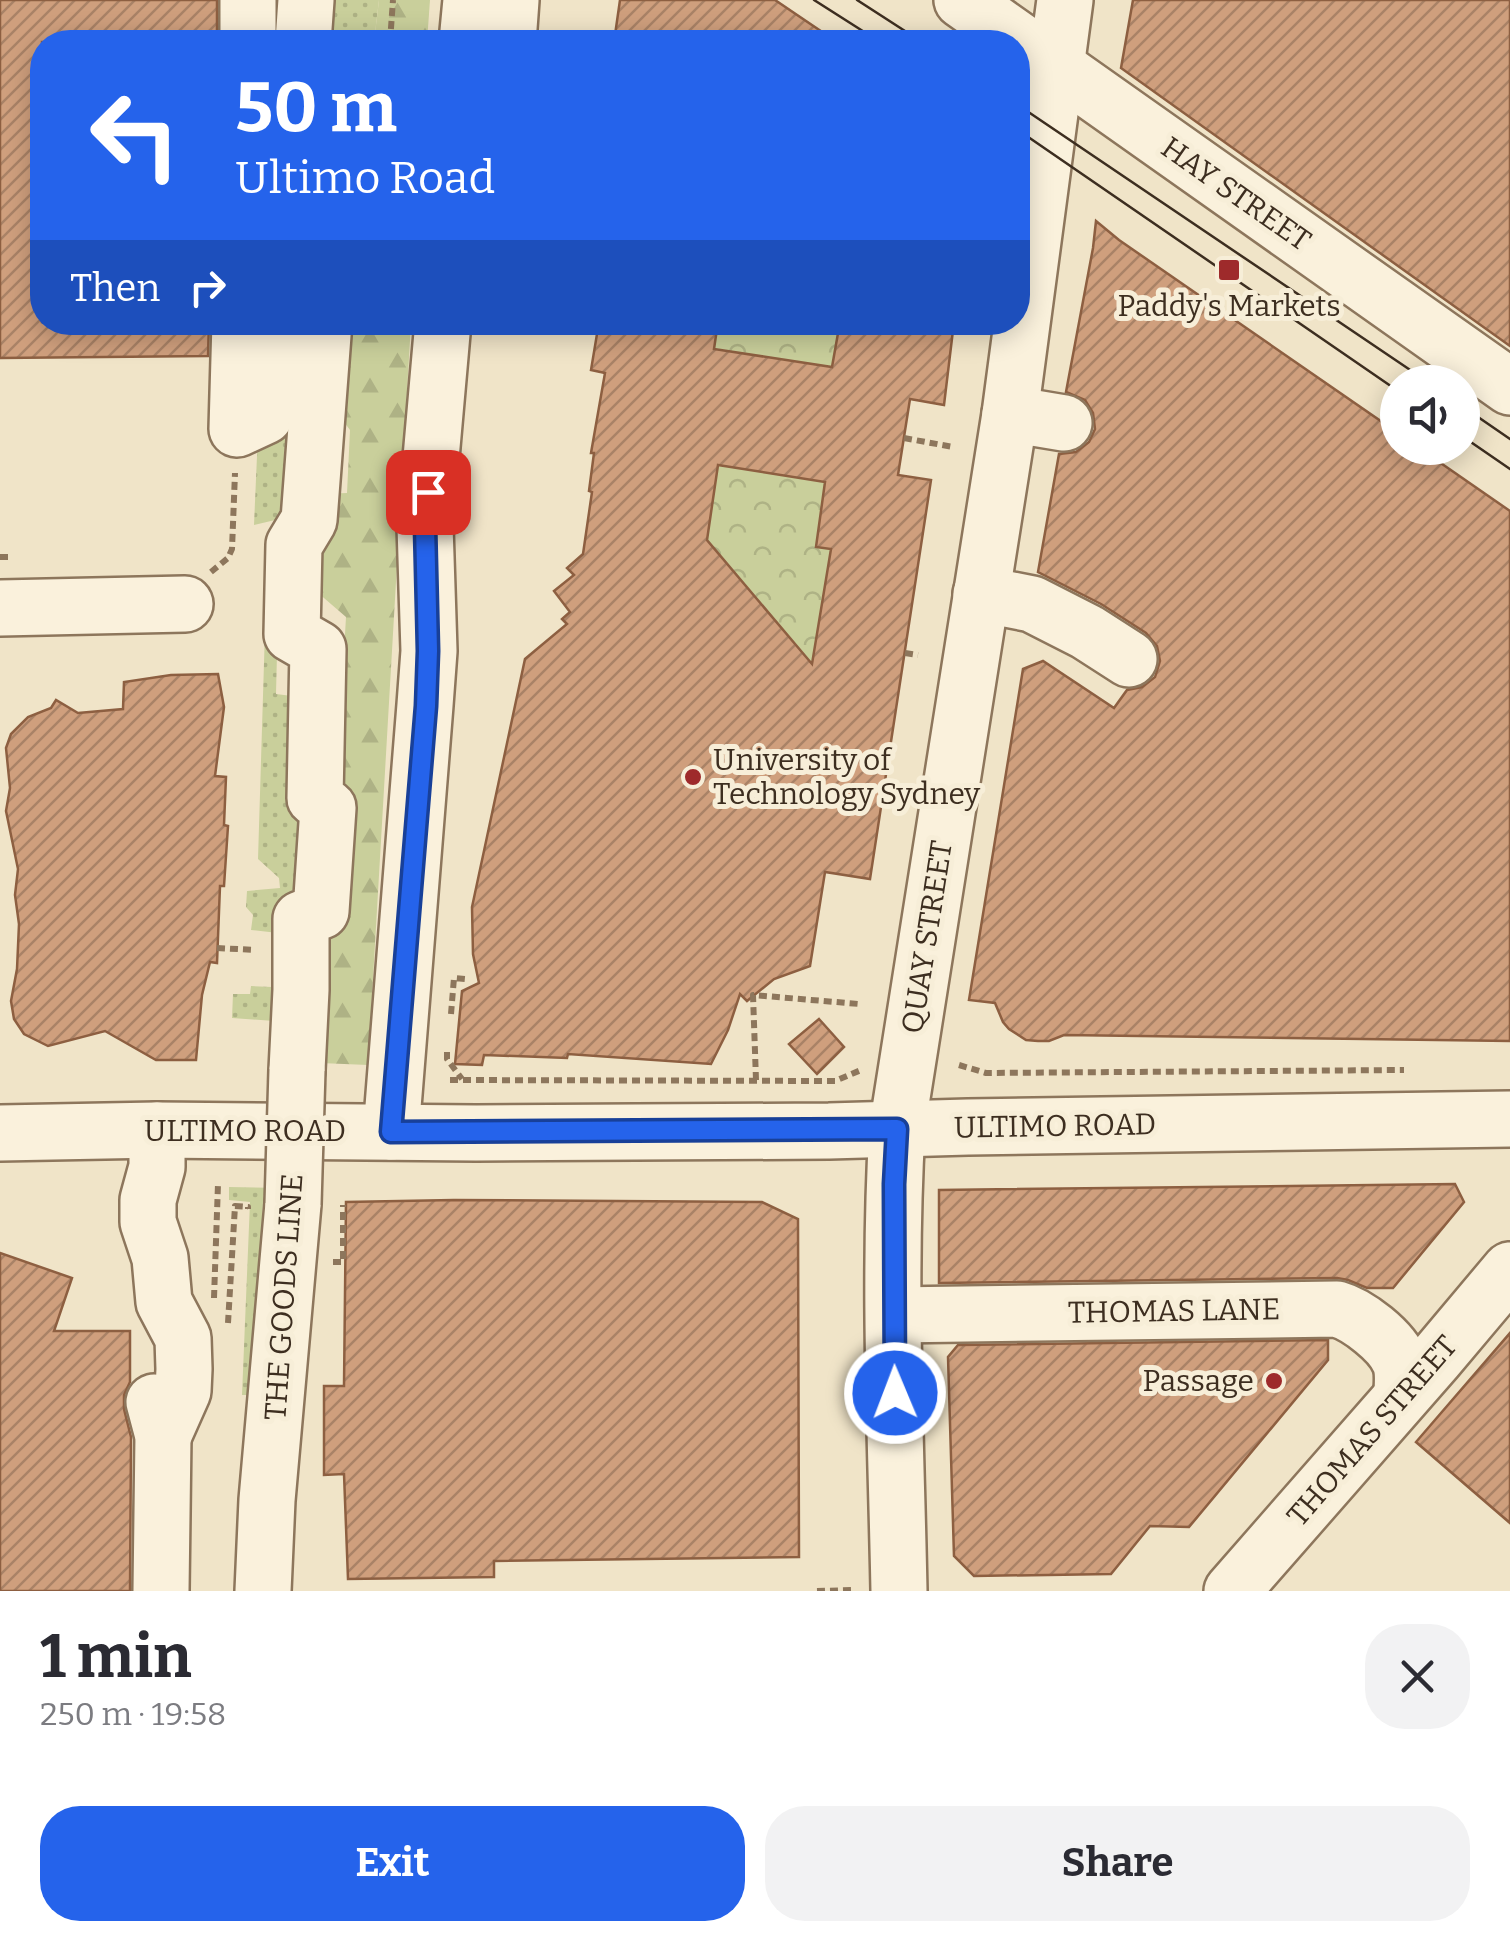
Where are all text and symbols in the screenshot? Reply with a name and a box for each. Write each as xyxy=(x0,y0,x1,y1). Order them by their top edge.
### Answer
text: 50 m xyxy=(235,66,397,150)
icon: left xyxy=(70,70,200,200)
street label: HAY STREET xyxy=(1154,129,1318,259)
text: Ultimo Road xyxy=(235,151,495,205)
marker: Paddy's Markets xyxy=(1216,257,1242,283)
icon: right xyxy=(180,260,235,315)
text: Then xyxy=(70,265,160,311)
place label: Paddy's Markets xyxy=(1118,288,1340,324)
map controls xyxy=(1380,365,1480,465)
button: sound xyxy=(1380,365,1480,465)
pin xyxy=(386,450,471,535)
icon: arrive xyxy=(401,465,456,520)
place label: University of Technology Sydney xyxy=(713,742,980,812)
marker: University of Technology Sydney xyxy=(682,766,704,788)
street label: QUAY STREET xyxy=(894,838,960,1036)
street label: ULTIMO ROAD xyxy=(954,1106,1156,1146)
street label: ULTIMO ROAD xyxy=(144,1113,346,1149)
street label: THE GOODS LINE xyxy=(257,1173,311,1421)
street label: THOMAS LANE xyxy=(1068,1291,1280,1331)
street label: THOMAS STREET xyxy=(1280,1328,1464,1534)
position arrow xyxy=(843,1341,947,1445)
place label: Passage xyxy=(1143,1363,1254,1399)
marker: Passage xyxy=(1263,1370,1285,1392)
text: 1 min xyxy=(40,1621,192,1693)
button: close xyxy=(1365,1624,1470,1729)
text: 250 m · 19:58 xyxy=(40,1695,226,1733)
button: Exit xyxy=(40,1806,745,1921)
button: Share xyxy=(765,1806,1470,1921)

